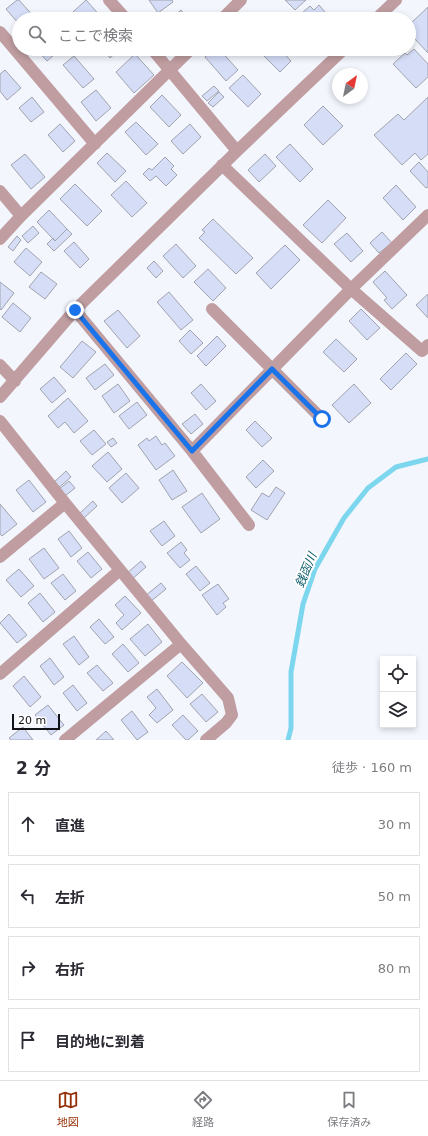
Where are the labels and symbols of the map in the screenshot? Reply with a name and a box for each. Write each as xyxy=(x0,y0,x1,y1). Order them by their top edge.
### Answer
north arrow xyxy=(332,68,368,104)
route end xyxy=(66,301,84,319)
route start xyxy=(313,410,331,428)
water label: 銭函川 xyxy=(293,549,320,589)
scale bar xyxy=(12,712,60,731)

